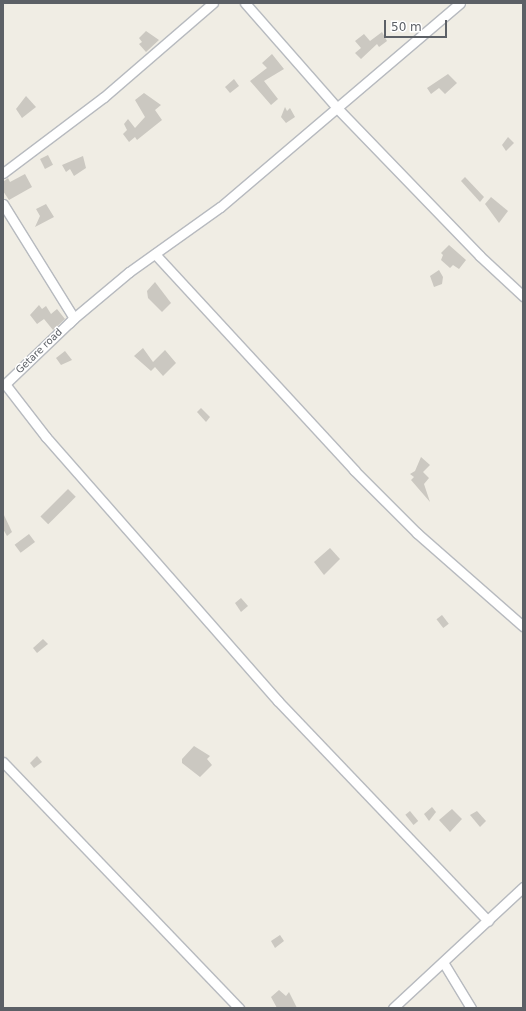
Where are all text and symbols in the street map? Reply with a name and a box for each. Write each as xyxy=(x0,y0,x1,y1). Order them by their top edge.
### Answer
scale bar xyxy=(386,12,449,38)
text: 50 m xyxy=(391,20,422,34)
street label: Getare road xyxy=(13,326,65,376)

